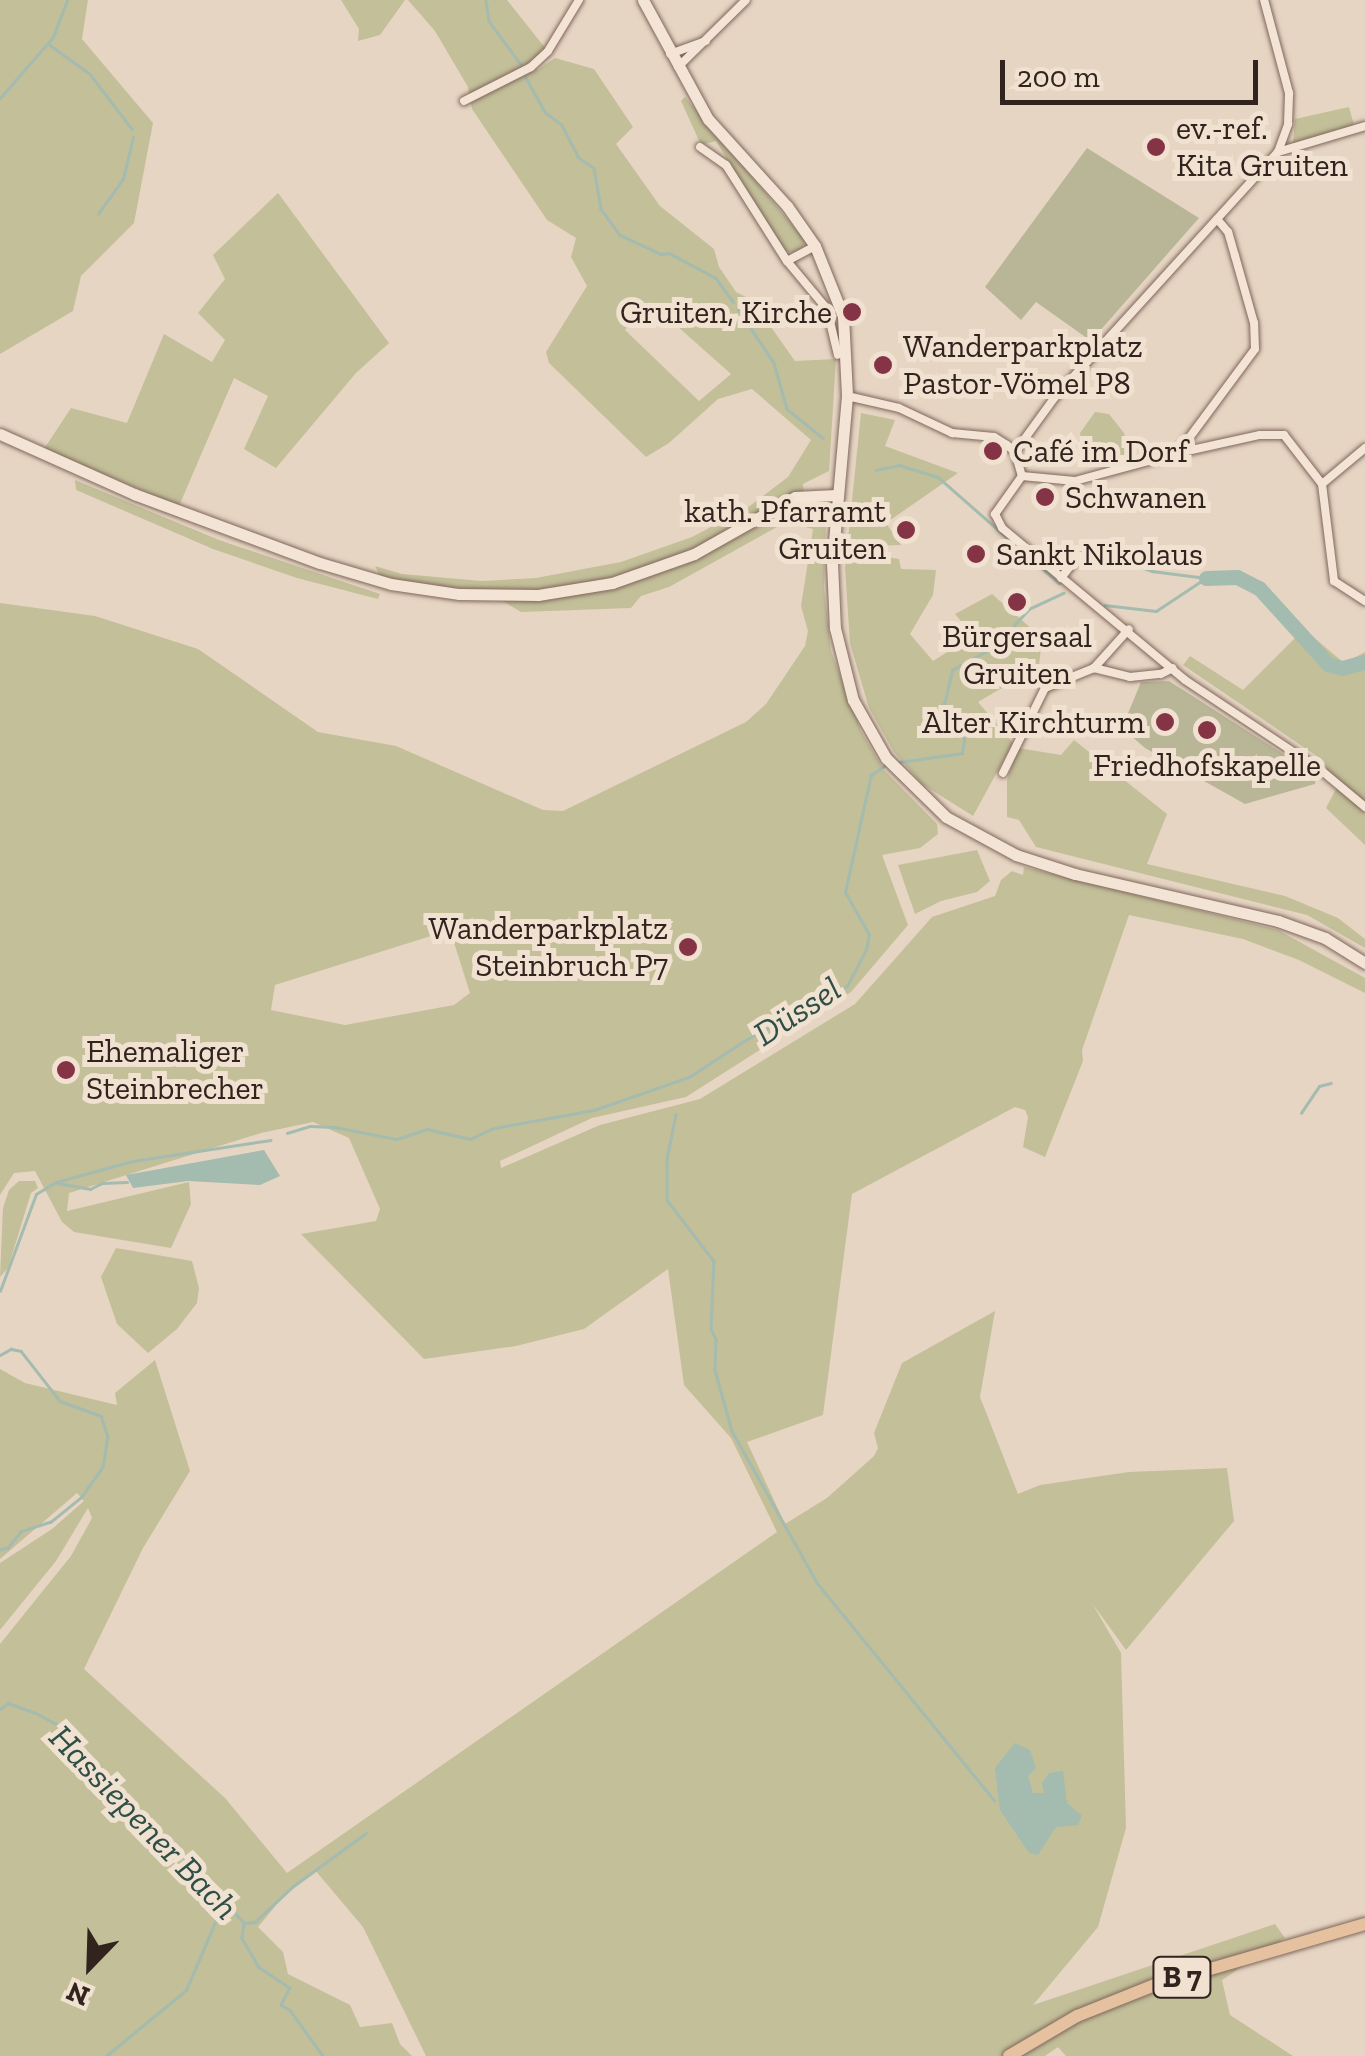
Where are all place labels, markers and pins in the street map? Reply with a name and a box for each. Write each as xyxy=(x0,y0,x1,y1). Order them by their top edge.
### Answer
place label: ev.-ref. Kita Gruiten xyxy=(1176,110,1348,185)
marker: ev.-ref. Kita Gruiten xyxy=(1145,136,1167,158)
place label: Gruiten, Kirche xyxy=(620,293,832,331)
marker: Gruiten, Kirche xyxy=(841,301,863,323)
place label: Wanderparkplatz Pastor-Vömel P8 xyxy=(903,328,1143,403)
marker: Wanderparkplatz Pastor-Vömel P8 xyxy=(872,354,894,376)
place label: Café im Dorf xyxy=(1013,432,1188,470)
marker: Café im Dorf xyxy=(982,440,1004,462)
place label: Schwanen xyxy=(1065,478,1206,516)
marker: Schwanen xyxy=(1034,486,1056,508)
place label: kath. Pfarramt Gruiten xyxy=(684,493,886,568)
marker: kath. Pfarramt Gruiten xyxy=(895,519,917,541)
place label: Sankt Nikolaus xyxy=(996,535,1203,573)
marker: Sankt Nikolaus xyxy=(965,543,987,565)
marker: Bürgersaal Gruiten xyxy=(1006,591,1028,613)
place label: Bürgersaal Gruiten xyxy=(942,618,1092,693)
place label: Alter Kirchturm xyxy=(922,703,1145,741)
marker: Alter Kirchturm xyxy=(1154,711,1176,733)
marker: Friedhofskapelle xyxy=(1196,719,1218,741)
place label: Friedhofskapelle xyxy=(1093,746,1321,784)
place label: Wanderparkplatz Steinbruch P7 xyxy=(428,910,668,985)
marker: Wanderparkplatz Steinbruch P7 xyxy=(677,936,699,958)
place label: Ehemaliger Steinbrecher xyxy=(86,1033,264,1108)
marker: Ehemaliger Steinbrecher xyxy=(55,1059,77,1081)

